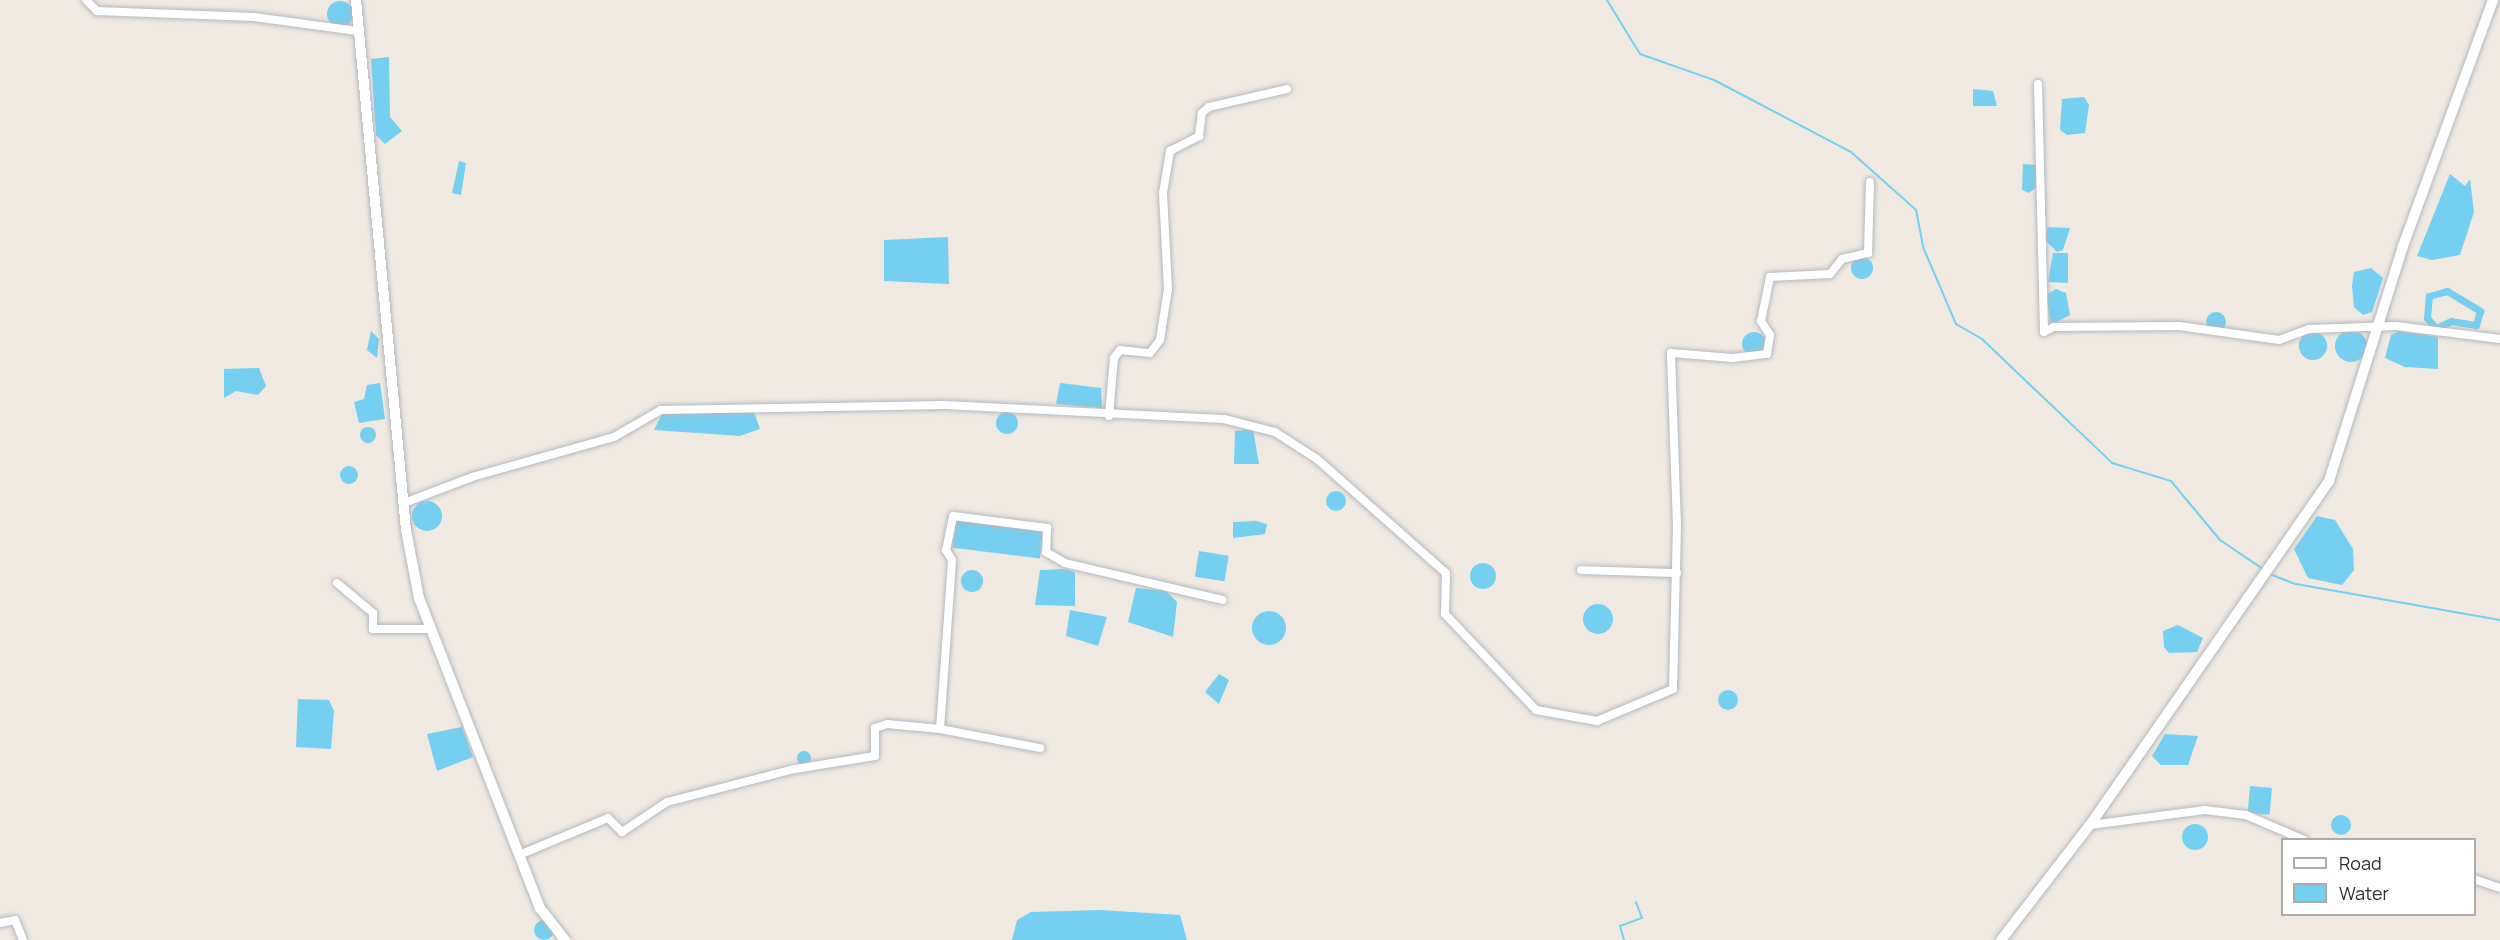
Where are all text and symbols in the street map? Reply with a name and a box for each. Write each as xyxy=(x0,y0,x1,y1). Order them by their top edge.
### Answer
legend xyxy=(2281,838,2476,916)
text: Road xyxy=(2339,851,2382,875)
text: Water xyxy=(2339,881,2389,905)

